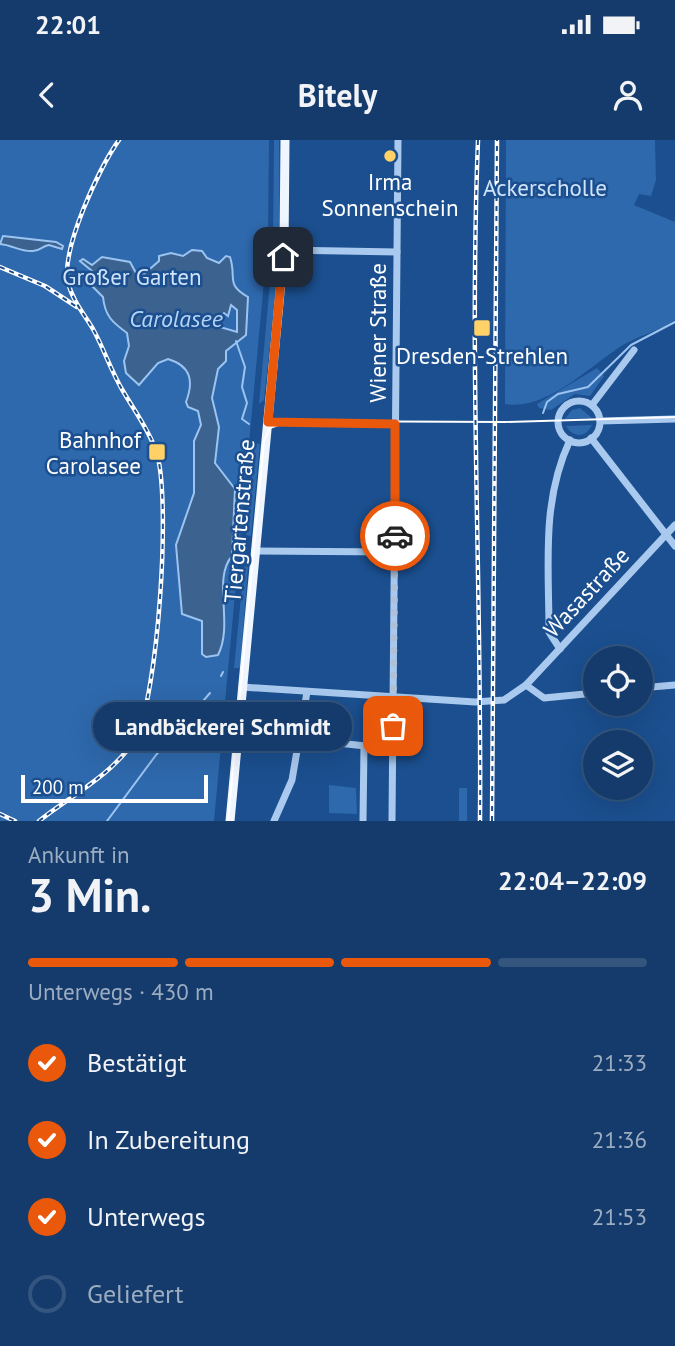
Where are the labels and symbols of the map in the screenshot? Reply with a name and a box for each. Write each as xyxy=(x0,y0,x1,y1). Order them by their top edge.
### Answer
marker: Irma Sonnenschein xyxy=(382,148,398,164)
place label: Irma Sonnenschein xyxy=(321,167,459,222)
park label: Ackerscholle xyxy=(483,173,607,202)
pin xyxy=(253,227,313,287)
park label: Großer Garten xyxy=(62,262,202,291)
street label: Wiener Straße xyxy=(363,263,392,403)
water label: Carolasee xyxy=(129,303,223,334)
marker: Dresden-Strehlen xyxy=(472,318,492,338)
place label: Dresden-Strehlen xyxy=(396,341,568,370)
place label: Bahnhof Carolasee xyxy=(46,425,143,480)
street label: Tiergartenstraße xyxy=(217,438,261,604)
marker: Bahnhof Carolasee xyxy=(147,442,167,462)
courier xyxy=(360,501,430,571)
street label: Wasastraße xyxy=(537,541,635,643)
pin xyxy=(363,696,423,756)
callout: Landbäckerei Schmidt xyxy=(92,702,351,750)
scale bar xyxy=(21,772,208,804)

